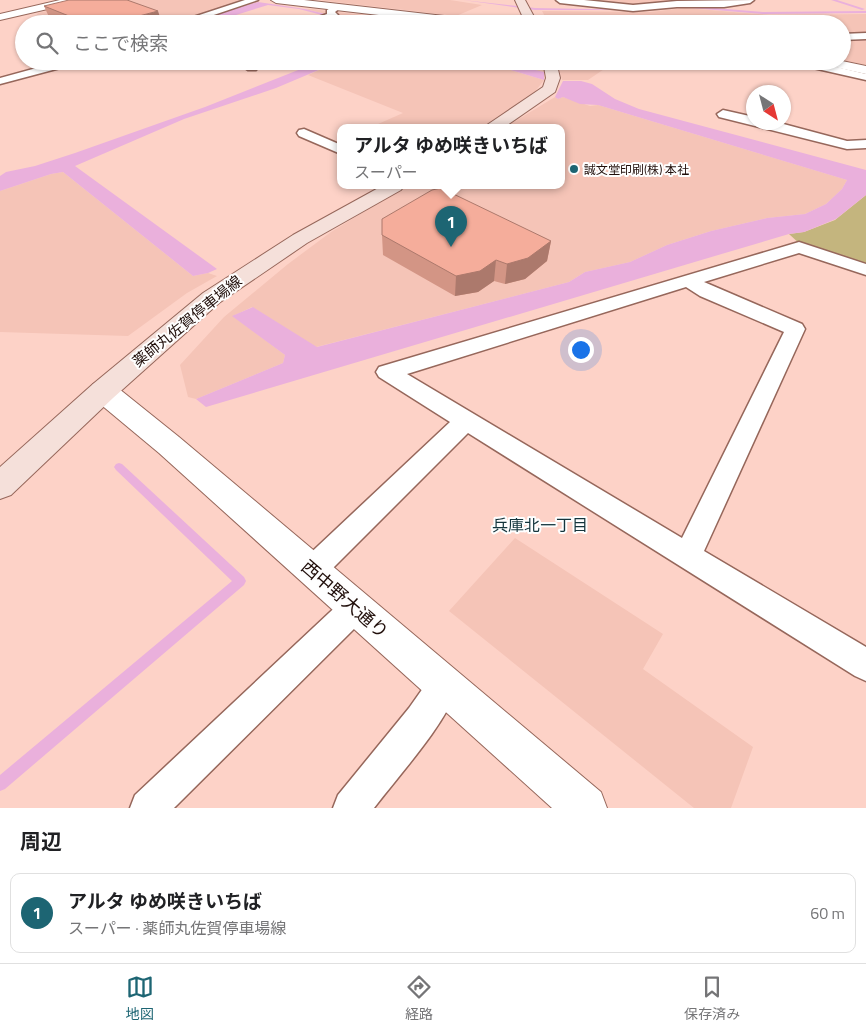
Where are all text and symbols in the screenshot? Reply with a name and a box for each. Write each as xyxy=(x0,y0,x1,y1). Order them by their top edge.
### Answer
search box xyxy=(15,15,851,70)
text: ここで検索 xyxy=(73,28,168,57)
icon: search xyxy=(33,29,61,57)
north arrow xyxy=(746,85,791,130)
popup xyxy=(337,124,565,189)
text: アルタ ゆめ咲きいちば xyxy=(354,130,548,159)
text: スーパー xyxy=(354,160,418,184)
place label: 誠文堂印刷(株) 本社 xyxy=(584,160,689,179)
marker: 誠文堂印刷(株) 本社 xyxy=(568,163,580,175)
pin: 1 xyxy=(435,206,467,247)
street label: 薬師丸佐賀停車場線 xyxy=(127,270,247,372)
your location xyxy=(568,337,594,363)
district label: 兵庫北一丁目 xyxy=(492,513,588,537)
street label: 西中野大通り xyxy=(295,553,395,645)
text: 周辺 xyxy=(20,825,62,857)
text: アルタ ゆめ咲きいちば xyxy=(68,886,262,915)
text: 1 xyxy=(33,901,41,925)
text: 60 m xyxy=(810,901,845,925)
text: スーパー · 薬師丸佐賀停車場線 xyxy=(68,916,286,940)
tab: 地図 xyxy=(126,973,154,1024)
tab: 経路 xyxy=(405,973,433,1024)
tab: 保存済み xyxy=(684,973,740,1024)

